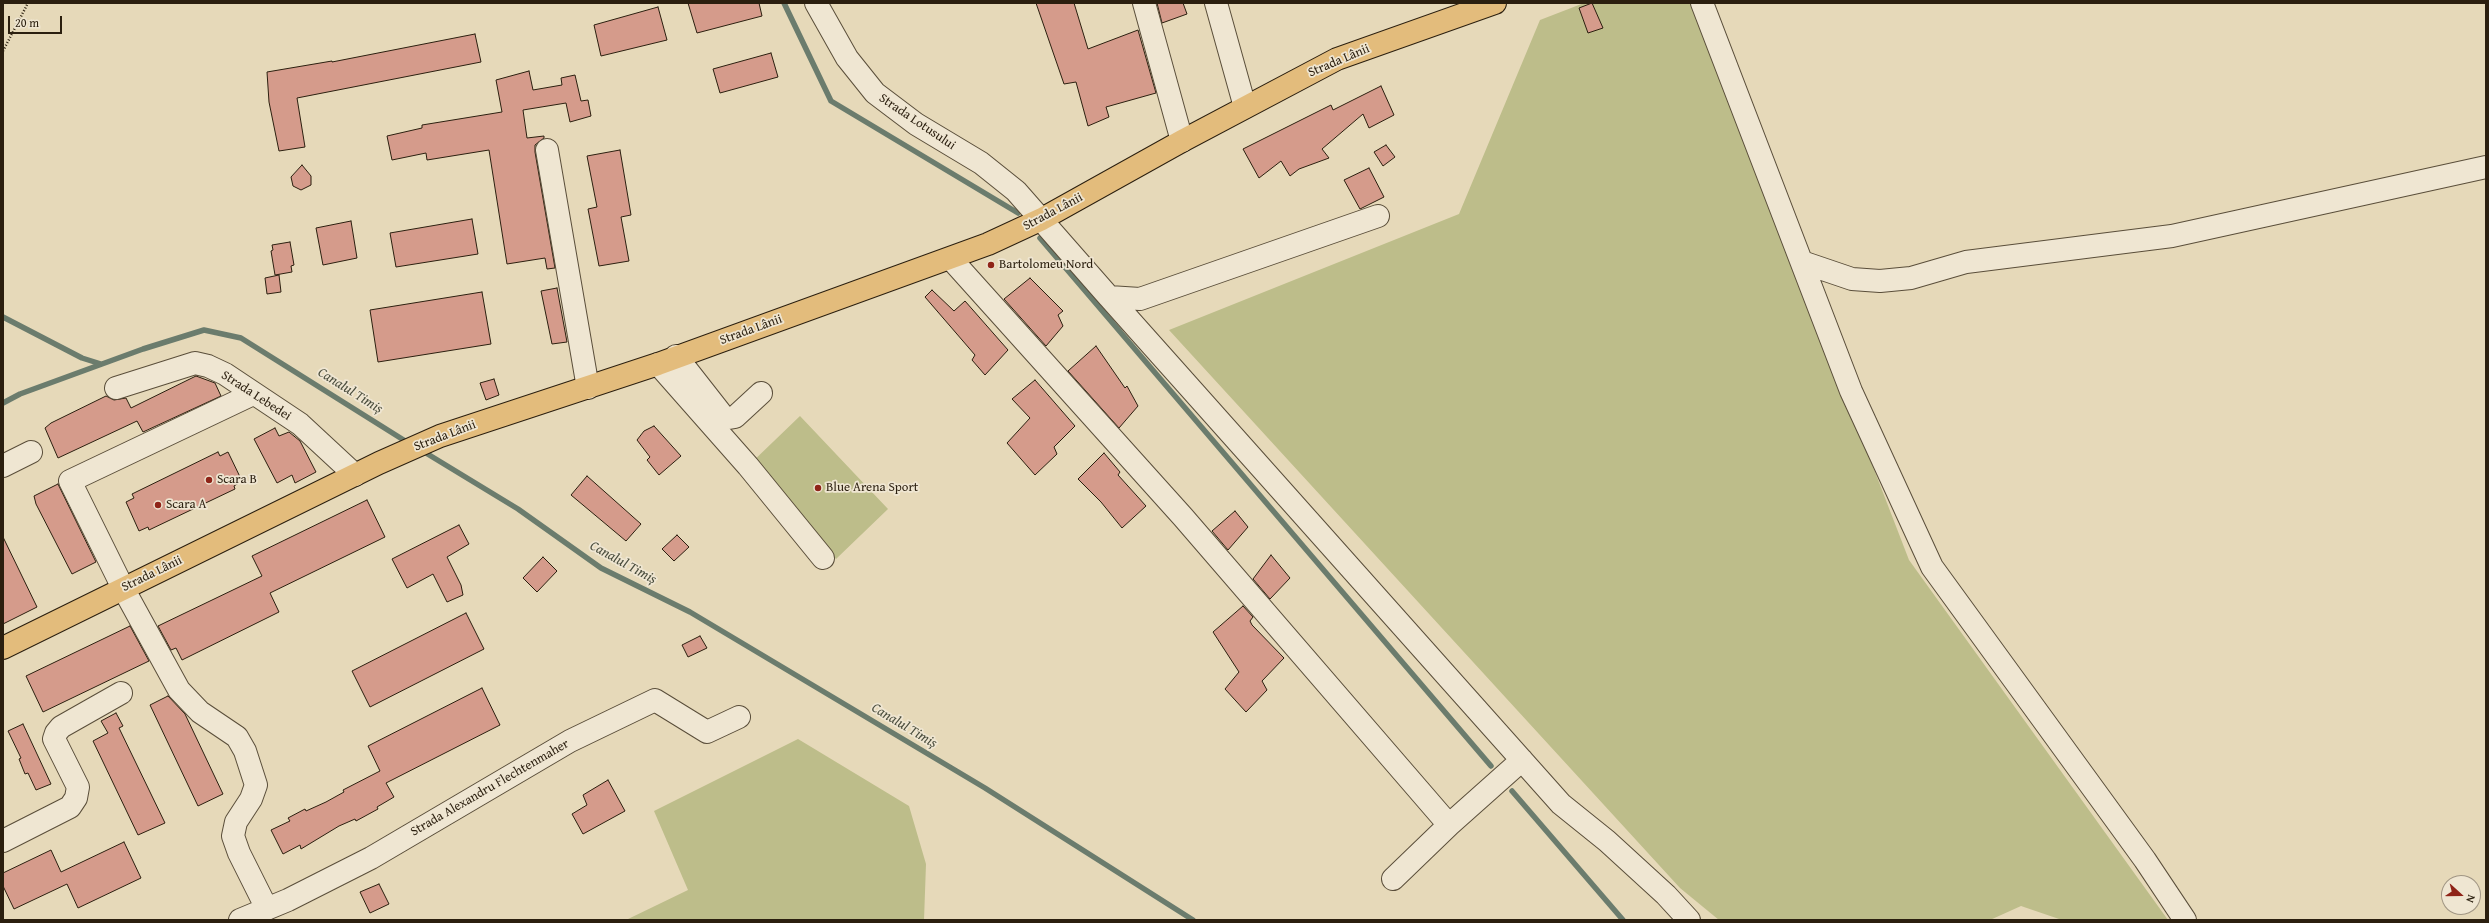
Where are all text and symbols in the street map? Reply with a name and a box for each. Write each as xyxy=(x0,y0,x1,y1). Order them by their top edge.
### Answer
scale bar xyxy=(10,8,64,34)
text: 20 m xyxy=(15,14,39,31)
street label: Strada Lânii xyxy=(1306,41,1372,81)
street label: Strada Lotusului xyxy=(876,91,958,153)
street label: Strada Lânii xyxy=(1020,190,1086,234)
place label: Bartolomeu Nord xyxy=(999,257,1093,273)
marker: Bartolomeu Nord xyxy=(986,260,996,270)
street label: Strada Lânii xyxy=(718,311,784,349)
water label: Canalul Timiș xyxy=(314,364,386,418)
street label: Strada Lebedei xyxy=(218,368,294,424)
street label: Strada Lânii xyxy=(412,417,478,455)
place label: Scara B xyxy=(217,472,257,488)
marker: Scara B xyxy=(204,475,214,485)
place label: Blue Arena Sport xyxy=(826,480,918,496)
marker: Blue Arena Sport xyxy=(813,483,823,493)
place label: Scara A xyxy=(166,497,206,513)
marker: Scara A xyxy=(153,500,163,510)
water label: Canalul Timiș xyxy=(587,538,659,588)
street label: Strada Lânii xyxy=(119,553,185,595)
water label: Canalul Timiș xyxy=(868,700,940,752)
street label: Strada Alexandru Flechtenmaher xyxy=(408,736,572,840)
north arrow xyxy=(2441,875,2481,915)
text: N xyxy=(2462,893,2480,905)

